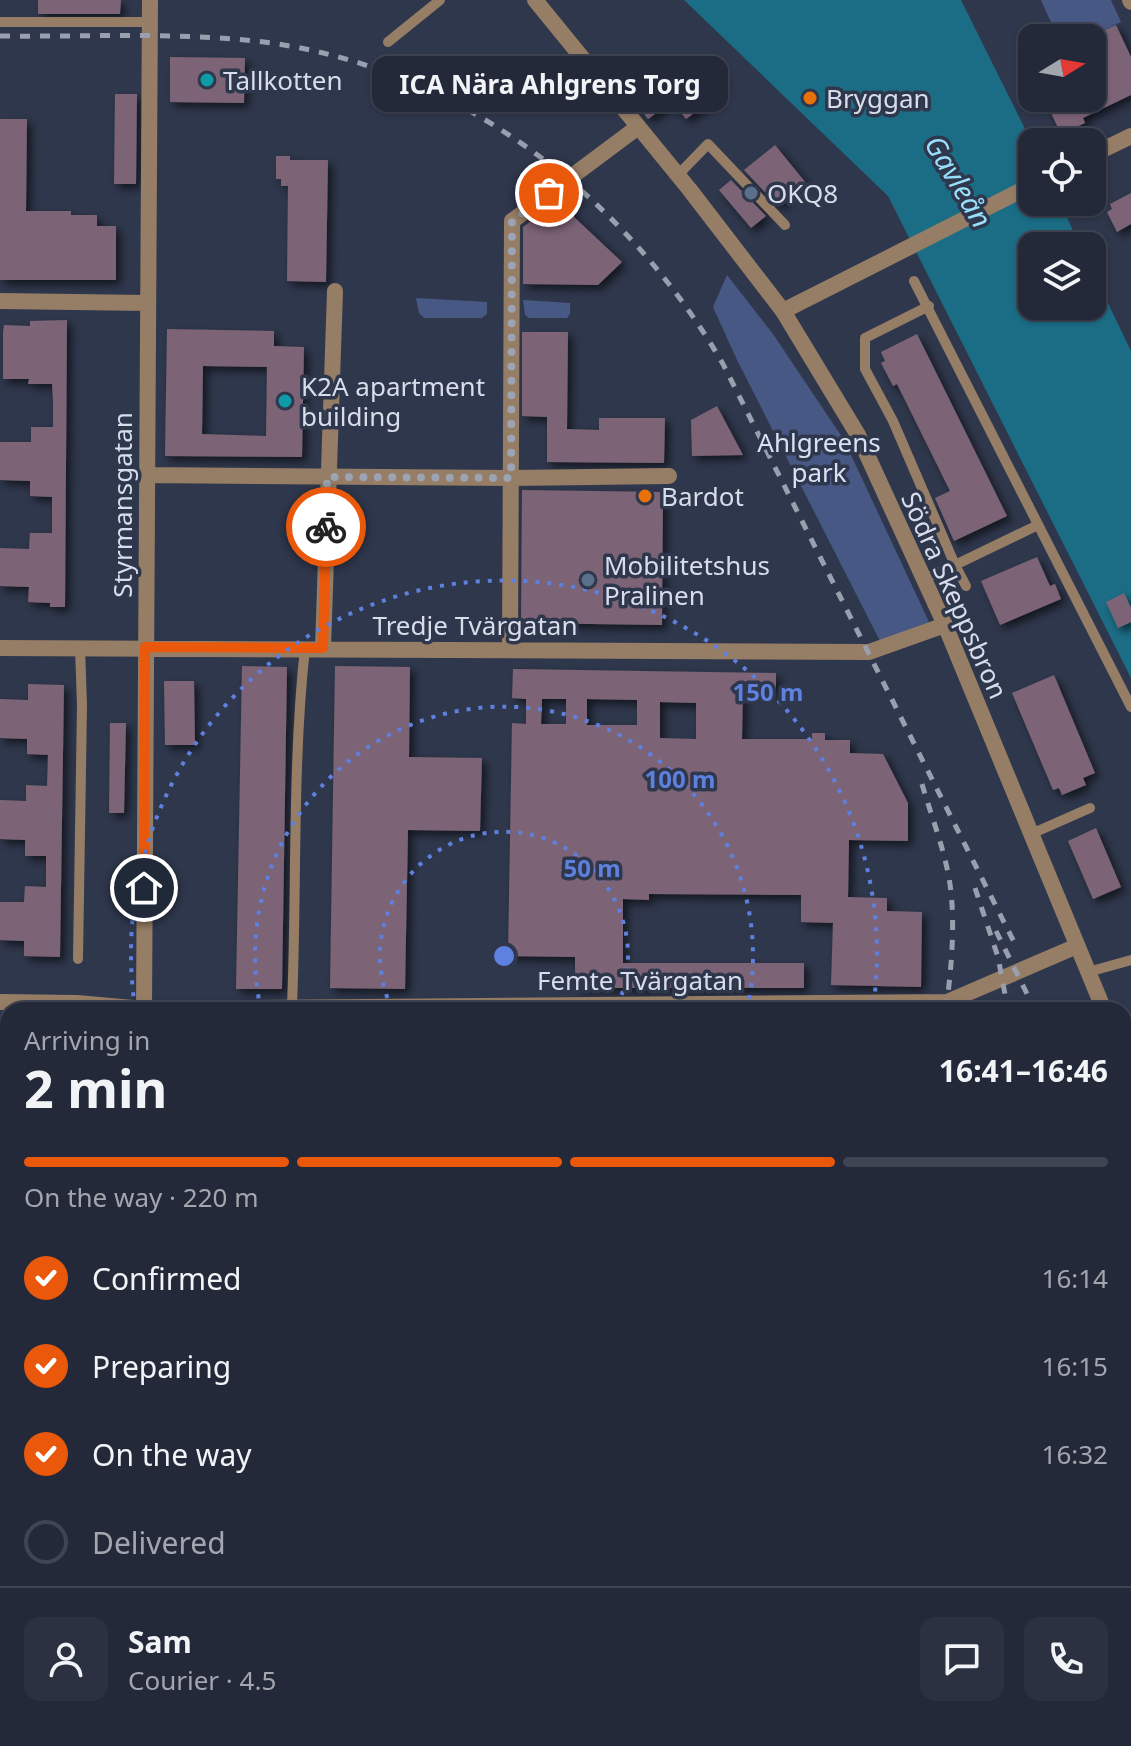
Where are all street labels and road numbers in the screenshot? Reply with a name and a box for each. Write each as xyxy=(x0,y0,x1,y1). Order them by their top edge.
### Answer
street label: Styrmansgatan xyxy=(104,412,140,598)
street label: Södra Skeppsbron xyxy=(893,486,1017,704)
street label: Tredje Tvärgatan xyxy=(373,607,577,643)
street label: Femte Tvärgatan xyxy=(537,962,743,998)

